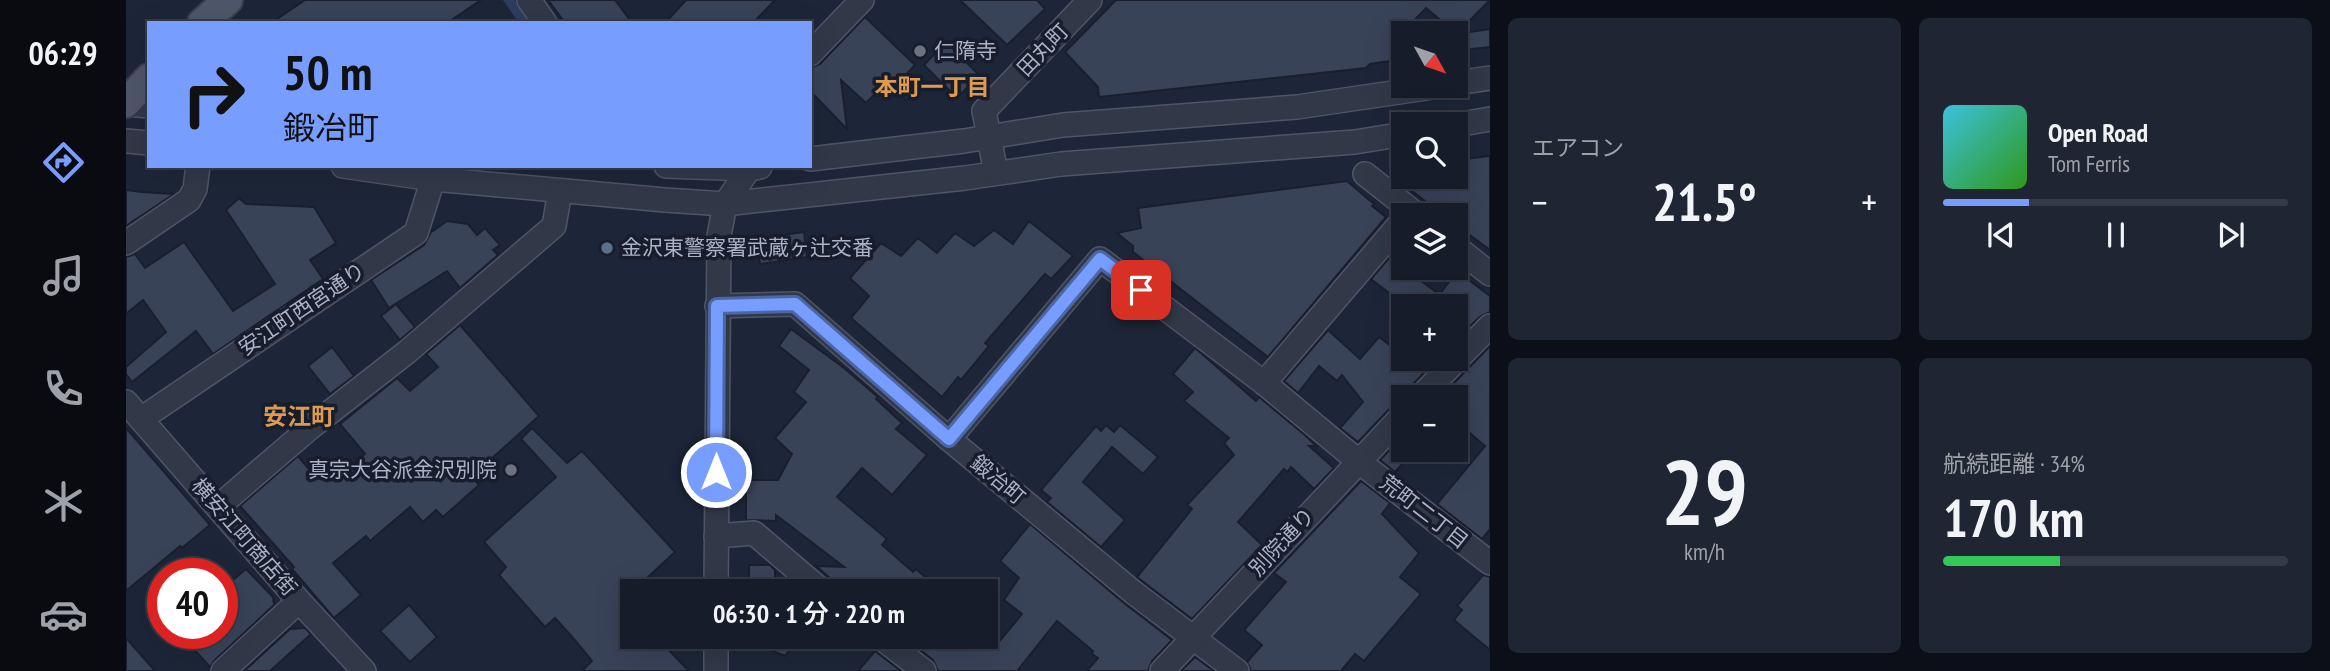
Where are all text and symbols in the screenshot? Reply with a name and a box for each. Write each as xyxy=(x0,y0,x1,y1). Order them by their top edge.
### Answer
street label: 田丸町 xyxy=(1011,18,1074,82)
north arrow xyxy=(1391,21,1468,98)
map controls xyxy=(1391,21,1468,462)
text: 06:29 xyxy=(28,32,98,74)
place label: 仁隋寺 xyxy=(934,37,997,64)
text: 50 m xyxy=(283,40,372,104)
marker: 仁隋寺 xyxy=(912,43,928,59)
icon: right xyxy=(168,49,259,140)
district label: 本町一丁目 xyxy=(875,72,990,101)
text: 鍛冶町 xyxy=(283,106,379,148)
button: search xyxy=(1391,112,1468,189)
text: Open Road xyxy=(2048,116,2148,149)
text: エアコン xyxy=(1532,133,1624,162)
icon: directions xyxy=(39,138,88,187)
text: Tom Ferris xyxy=(2048,149,2130,178)
text: 21.5° xyxy=(1652,168,1757,235)
text: − xyxy=(1532,177,1548,226)
text: + xyxy=(1861,177,1877,226)
button: layers xyxy=(1391,203,1468,280)
icon: previous xyxy=(1982,216,2020,254)
icon: pause xyxy=(2097,216,2135,254)
icon: next xyxy=(2212,216,2250,254)
place label: 金沢東警察署武蔵ヶ辻交番 xyxy=(621,234,873,261)
marker: 金沢東警察署武蔵ヶ辻交番 xyxy=(599,240,615,256)
icon: music xyxy=(39,251,88,300)
street label: 安江町西宮通り xyxy=(233,256,370,361)
pin xyxy=(1111,260,1171,320)
icon: arrive xyxy=(1122,271,1160,309)
button: + xyxy=(1391,294,1468,371)
icon: phone xyxy=(39,364,88,413)
button: − xyxy=(1391,385,1468,462)
district label: 安江町 xyxy=(263,401,335,432)
text: 29 xyxy=(1661,432,1748,550)
position arrow xyxy=(679,435,753,509)
street label: 鍛冶町 xyxy=(966,449,1031,510)
text: 航続距離 · 34% xyxy=(1943,449,2085,478)
place label: 真宗大谷派金沢別院 xyxy=(308,456,497,483)
marker: 真宗大谷派金沢別院 xyxy=(503,462,519,478)
street label: 荒町二丁目 xyxy=(1375,469,1474,555)
street label: 横安江町商店街 xyxy=(186,472,303,601)
icon: climate xyxy=(39,477,88,526)
text: 170 km xyxy=(1943,484,2084,551)
street label: 別院通り xyxy=(1243,502,1320,582)
text: km/h xyxy=(1684,537,1725,566)
speed limit sign: 40 xyxy=(147,558,238,649)
icon: car xyxy=(39,590,88,639)
text: 06:30 · 1 分 · 220 m xyxy=(713,597,905,630)

